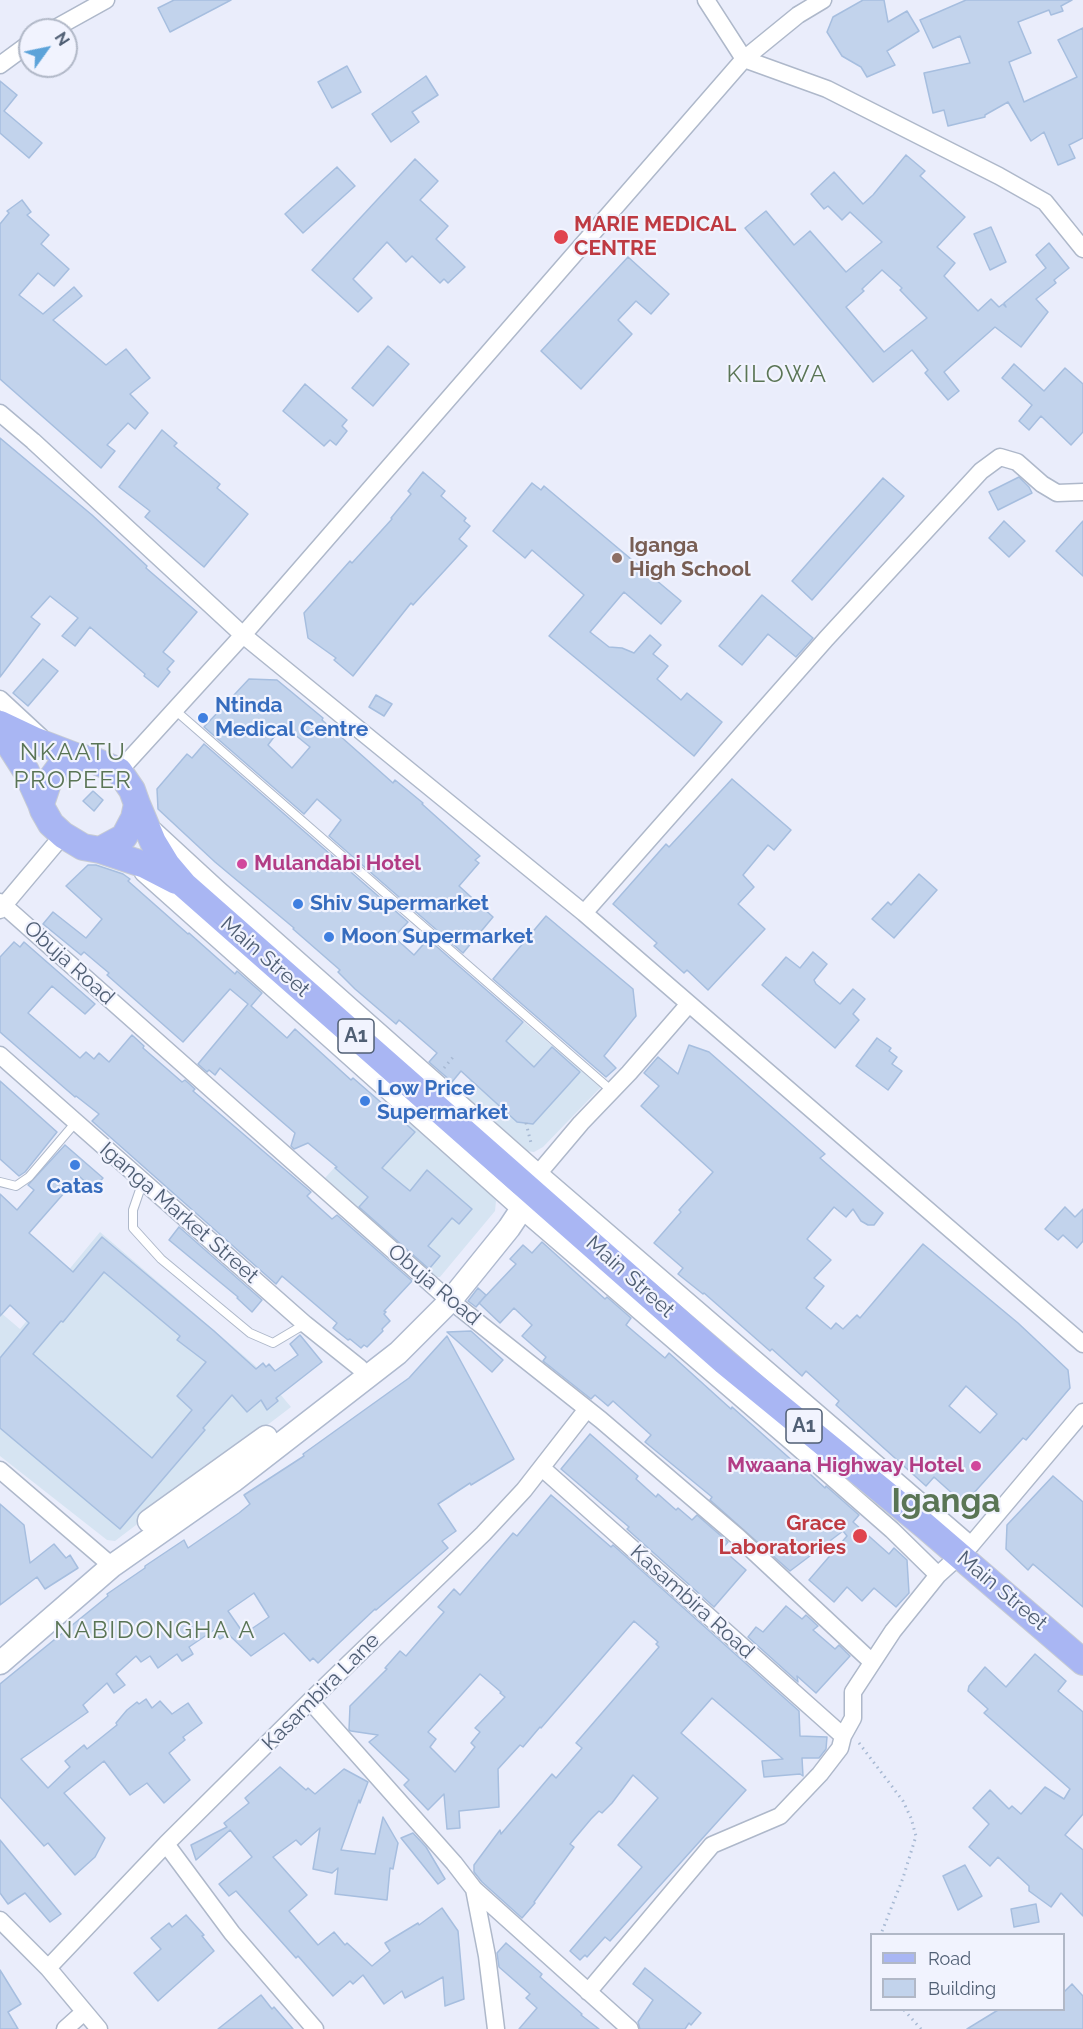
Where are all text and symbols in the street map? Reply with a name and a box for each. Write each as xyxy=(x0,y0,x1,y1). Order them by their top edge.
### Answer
north arrow xyxy=(18,18,78,78)
text: N xyxy=(51,29,73,49)
place label: MARIE MEDICAL CENTRE xyxy=(574,212,736,262)
marker: MARIE MEDICAL CENTRE xyxy=(552,228,570,246)
district label: KILOWA xyxy=(727,361,827,389)
place label: Iganga High School xyxy=(629,533,751,583)
marker: Iganga High School xyxy=(610,551,624,565)
place label: Ntinda Medical Centre xyxy=(215,693,368,743)
marker: Ntinda Medical Centre xyxy=(196,711,210,725)
district label: NKAATU PROPEER xyxy=(14,739,132,795)
place label: Mulandabi Hotel xyxy=(254,851,421,877)
marker: Mulandabi Hotel xyxy=(235,857,249,871)
place label: Shiv Supermarket xyxy=(310,891,489,917)
marker: Shiv Supermarket xyxy=(291,897,305,911)
street label: Main Street xyxy=(215,911,315,1003)
street label: Obuja Road xyxy=(19,916,119,1010)
place label: Moon Supermarket xyxy=(341,924,533,950)
marker: Moon Supermarket xyxy=(322,930,336,944)
road number: A1 xyxy=(338,1019,374,1053)
place label: Low Price Supermarket xyxy=(377,1076,508,1126)
marker: Low Price Supermarket xyxy=(358,1094,372,1108)
street label: Iganga Market Street xyxy=(94,1137,264,1289)
marker: Catas xyxy=(68,1158,82,1172)
place label: Catas xyxy=(47,1174,103,1200)
street label: Main Street xyxy=(581,1231,679,1323)
street label: Obuja Road xyxy=(383,1239,485,1331)
road number: A1 xyxy=(786,1409,822,1443)
place label: Mwaana Highway Hotel xyxy=(727,1453,964,1479)
marker: Mwaana Highway Hotel xyxy=(969,1459,983,1473)
district label: Iganga xyxy=(892,1482,1000,1522)
place label: Grace Laboratories xyxy=(719,1511,846,1561)
marker: Grace Laboratories xyxy=(851,1527,869,1545)
street label: Kasambira Road xyxy=(625,1540,759,1664)
street label: Main Street xyxy=(952,1546,1052,1636)
district label: NABIDONGHA A xyxy=(54,1617,256,1645)
street label: Kasambira Lane xyxy=(257,1628,385,1756)
legend xyxy=(870,1933,1065,2011)
text: Road xyxy=(928,1948,971,1969)
text: Building xyxy=(928,1978,996,1999)

